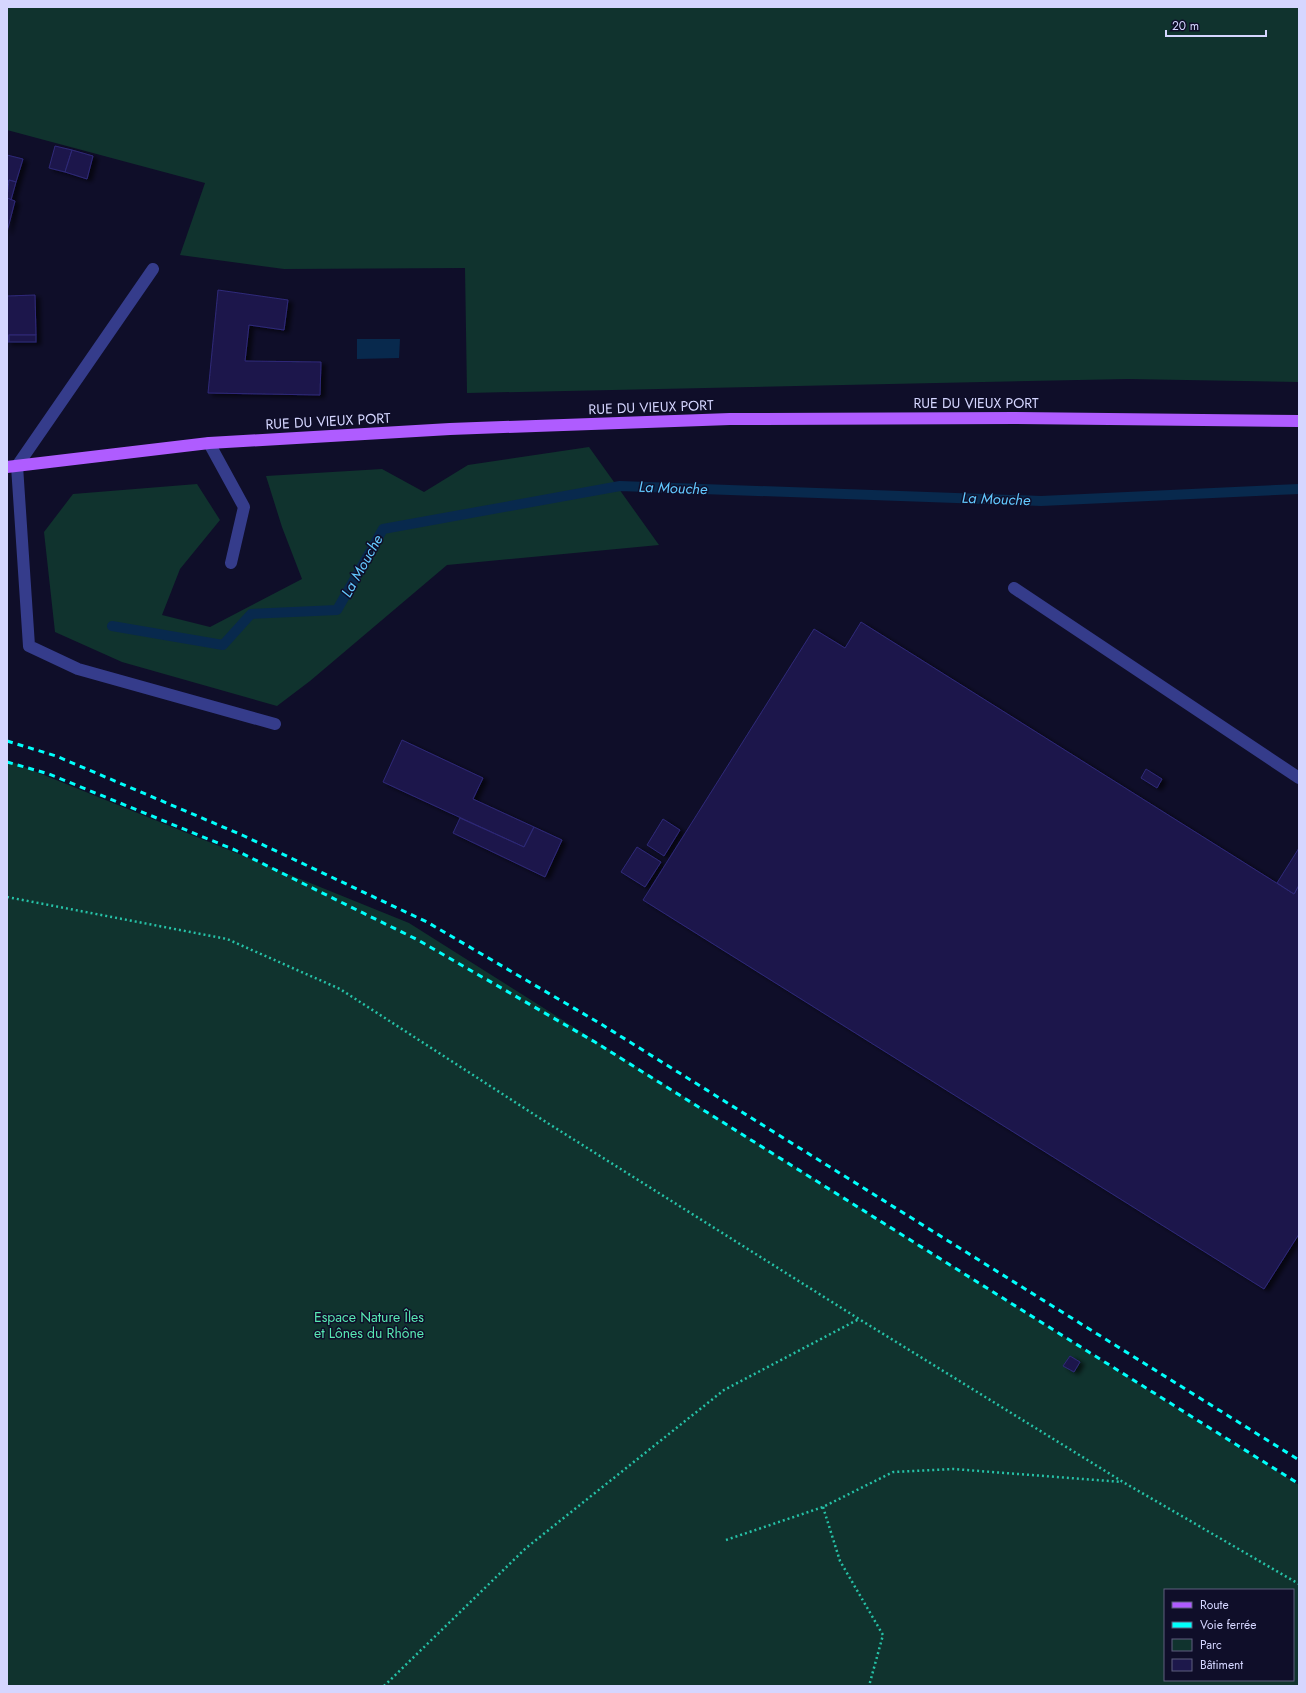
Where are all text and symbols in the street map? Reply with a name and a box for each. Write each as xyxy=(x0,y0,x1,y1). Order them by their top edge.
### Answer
scale bar xyxy=(1166,12,1266,38)
text: 20 m xyxy=(1172,17,1199,35)
street label: RUE DU VIEUX PORT xyxy=(913,393,1039,413)
street label: RUE DU VIEUX PORT xyxy=(588,395,714,419)
street label: RUE DU VIEUX PORT xyxy=(265,408,392,434)
water label: La Mouche xyxy=(638,476,708,500)
water label: La Mouche xyxy=(961,487,1031,511)
water label: La Mouche xyxy=(336,530,389,601)
park label: Espace Nature Îles et Lônes du Rhône xyxy=(314,1307,424,1343)
legend xyxy=(1164,1589,1294,1681)
text: Route xyxy=(1200,1596,1229,1614)
text: Voie ferrée xyxy=(1200,1616,1256,1634)
text: Parc xyxy=(1200,1636,1222,1654)
text: Bâtiment xyxy=(1200,1656,1243,1674)

